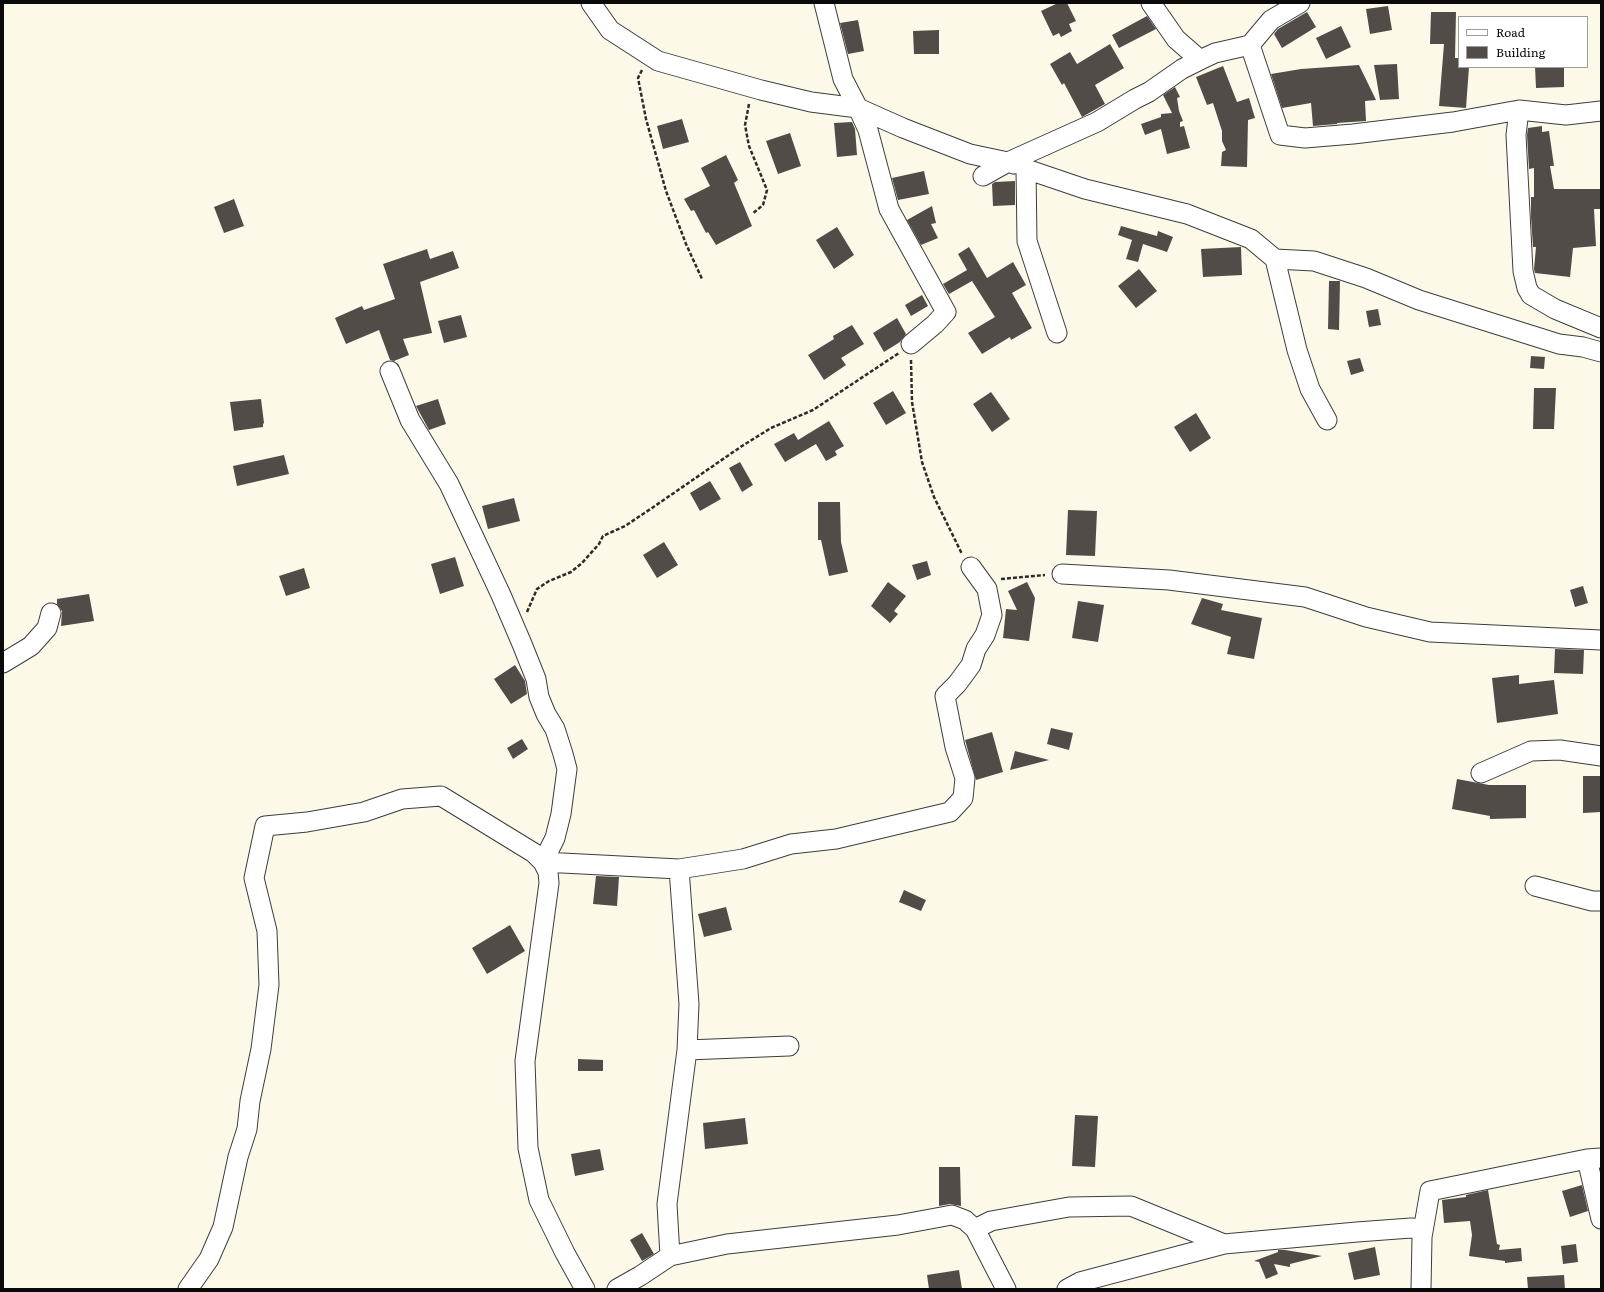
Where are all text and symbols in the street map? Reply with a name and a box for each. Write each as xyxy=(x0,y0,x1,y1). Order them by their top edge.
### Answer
legend xyxy=(1458,16,1588,68)
text: Road xyxy=(1496,23,1525,41)
text: Building xyxy=(1496,43,1545,61)

